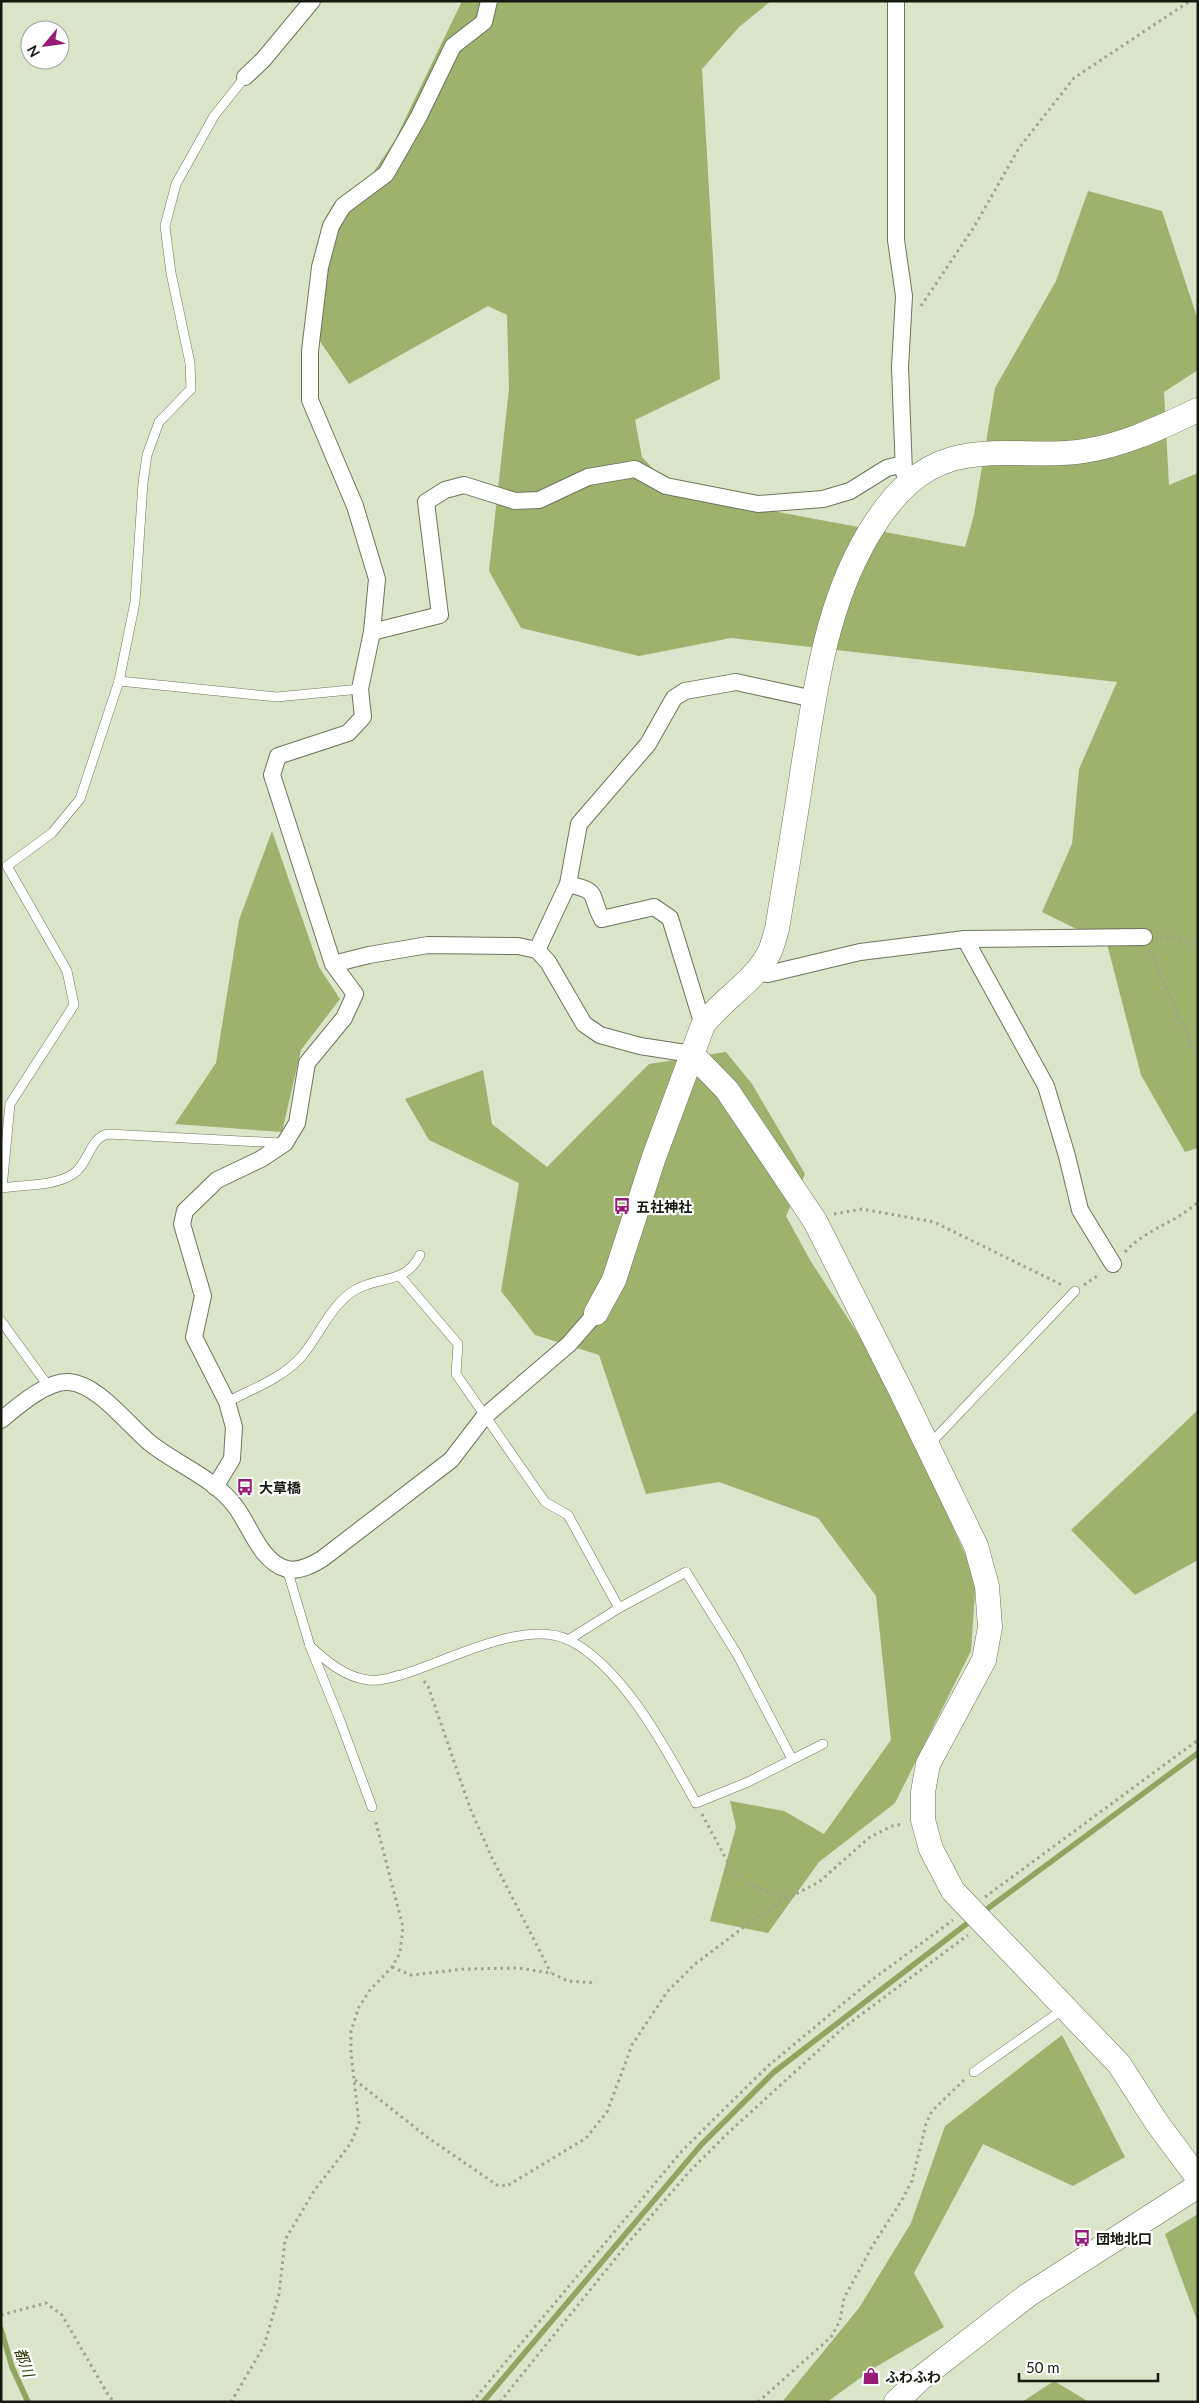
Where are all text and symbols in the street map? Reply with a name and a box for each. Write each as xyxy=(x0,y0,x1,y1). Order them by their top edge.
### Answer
north arrow xyxy=(20,20,70,70)
text: N xyxy=(23,43,43,60)
bus stop icon: 五社神社 xyxy=(612,1196,632,1216)
place label: 五社神社 xyxy=(636,1198,692,1215)
bus stop icon: 大草橋 xyxy=(235,1477,255,1497)
place label: 大草橋 xyxy=(259,1479,301,1496)
bus stop icon: 団地北口 xyxy=(1072,2228,1092,2248)
place label: 団地北口 xyxy=(1096,2230,1152,2247)
water label: 都川 xyxy=(11,2345,39,2381)
scale bar xyxy=(1019,2350,1158,2382)
text: 50 m xyxy=(1026,2358,1060,2376)
shop icon: ふわふわ xyxy=(861,2366,881,2386)
place label: ふわふわ xyxy=(885,2368,941,2385)

